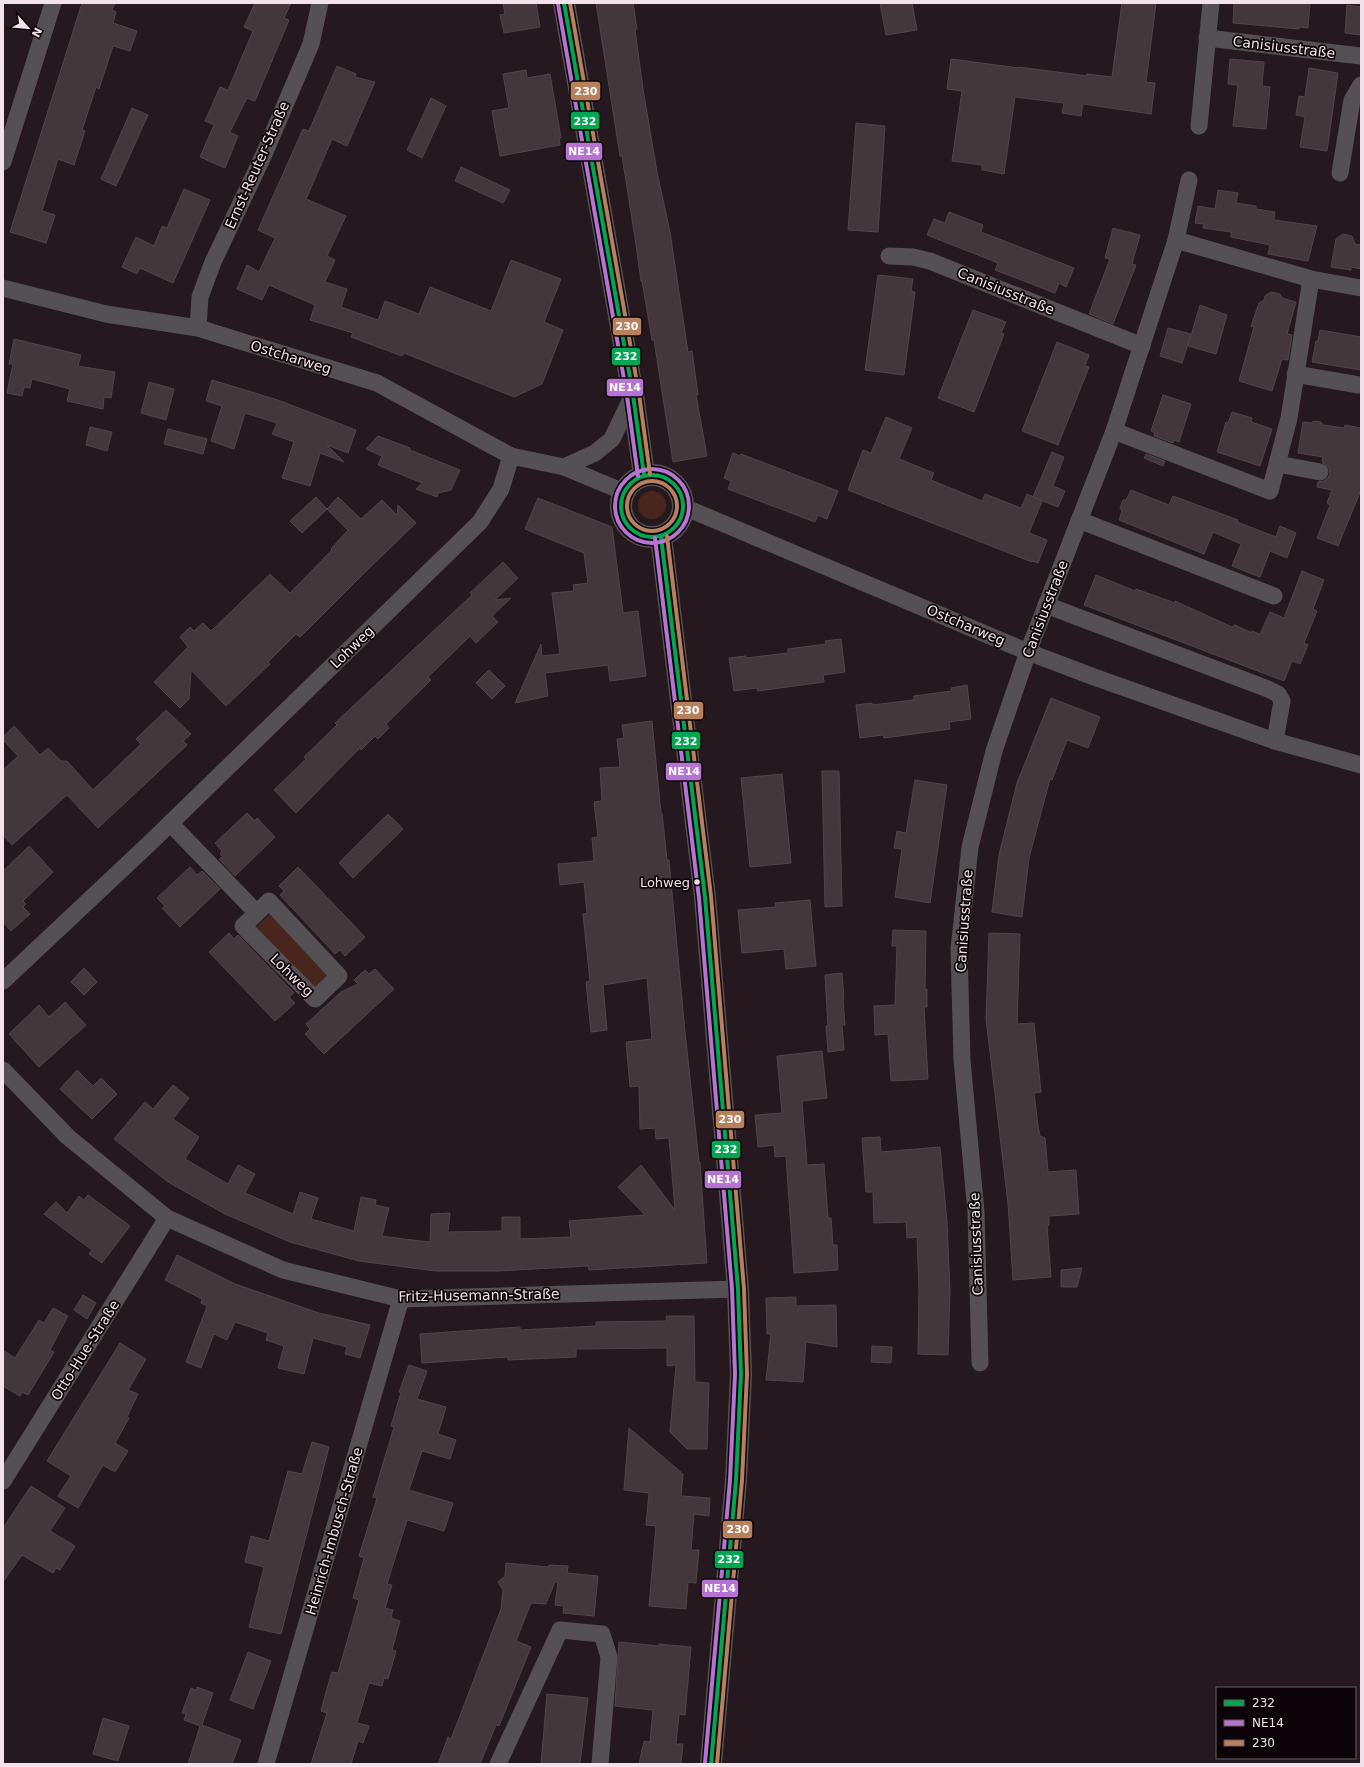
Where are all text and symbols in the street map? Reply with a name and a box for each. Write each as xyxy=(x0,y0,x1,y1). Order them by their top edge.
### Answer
north arrow xyxy=(8,8,48,48)
text: N xyxy=(29,25,44,39)
street label: Canisiusstraße xyxy=(1232,33,1336,61)
line badge: 230 xyxy=(570,81,601,101)
text: 230 xyxy=(575,85,598,98)
street label: Ernst-Reuter-Straße xyxy=(222,99,292,231)
line badge: 232 xyxy=(570,111,600,130)
text: 232 xyxy=(574,115,596,128)
line badge: NE14 xyxy=(565,142,603,161)
text: NE14 xyxy=(568,145,600,158)
street label: Canisiusstraße xyxy=(955,264,1057,318)
line badge: 230 xyxy=(612,317,642,336)
text: 230 xyxy=(616,320,639,333)
street label: Ostcharweg xyxy=(249,337,333,377)
line badge: 232 xyxy=(611,347,641,366)
text: 232 xyxy=(615,350,637,363)
line badge: NE14 xyxy=(606,378,644,397)
text: NE14 xyxy=(609,381,641,394)
street label: Canisiusstraße xyxy=(1019,558,1071,660)
street label: Ostcharweg xyxy=(924,601,1008,649)
street label: Lohweg xyxy=(327,623,377,671)
line badge: 230 xyxy=(673,701,704,720)
text: 230 xyxy=(677,704,700,717)
line badge: 232 xyxy=(671,731,701,750)
text: 232 xyxy=(675,735,697,748)
line badge: NE14 xyxy=(665,762,702,781)
text: NE14 xyxy=(668,765,700,778)
street label: Canisiusstraße xyxy=(952,869,976,973)
place label: Lohweg xyxy=(640,875,690,890)
marker: Lohweg xyxy=(692,877,702,887)
street label: Lohweg xyxy=(267,951,317,999)
line badge: 230 xyxy=(715,1110,745,1129)
text: 230 xyxy=(719,1113,742,1126)
line badge: 232 xyxy=(711,1140,741,1159)
text: 232 xyxy=(715,1143,737,1156)
line badge: NE14 xyxy=(704,1170,742,1189)
text: NE14 xyxy=(707,1173,739,1186)
street label: Canisiusstraße xyxy=(966,1192,986,1296)
street label: Fritz-Husemann-Straße xyxy=(398,1286,560,1304)
street label: Otto-Hue-Straße xyxy=(48,1297,122,1403)
street label: Heinrich-Imbusch-Straße xyxy=(302,1445,366,1617)
line badge: 230 xyxy=(722,1520,753,1539)
text: 230 xyxy=(727,1523,750,1536)
line badge: 232 xyxy=(714,1550,744,1569)
text: 232 xyxy=(718,1553,740,1566)
line badge: NE14 xyxy=(701,1579,739,1598)
text: NE14 xyxy=(704,1582,736,1595)
legend xyxy=(1216,1687,1356,1759)
text: 232 xyxy=(1252,1696,1275,1710)
text: NE14 xyxy=(1252,1716,1284,1730)
text: 230 xyxy=(1252,1736,1275,1750)

